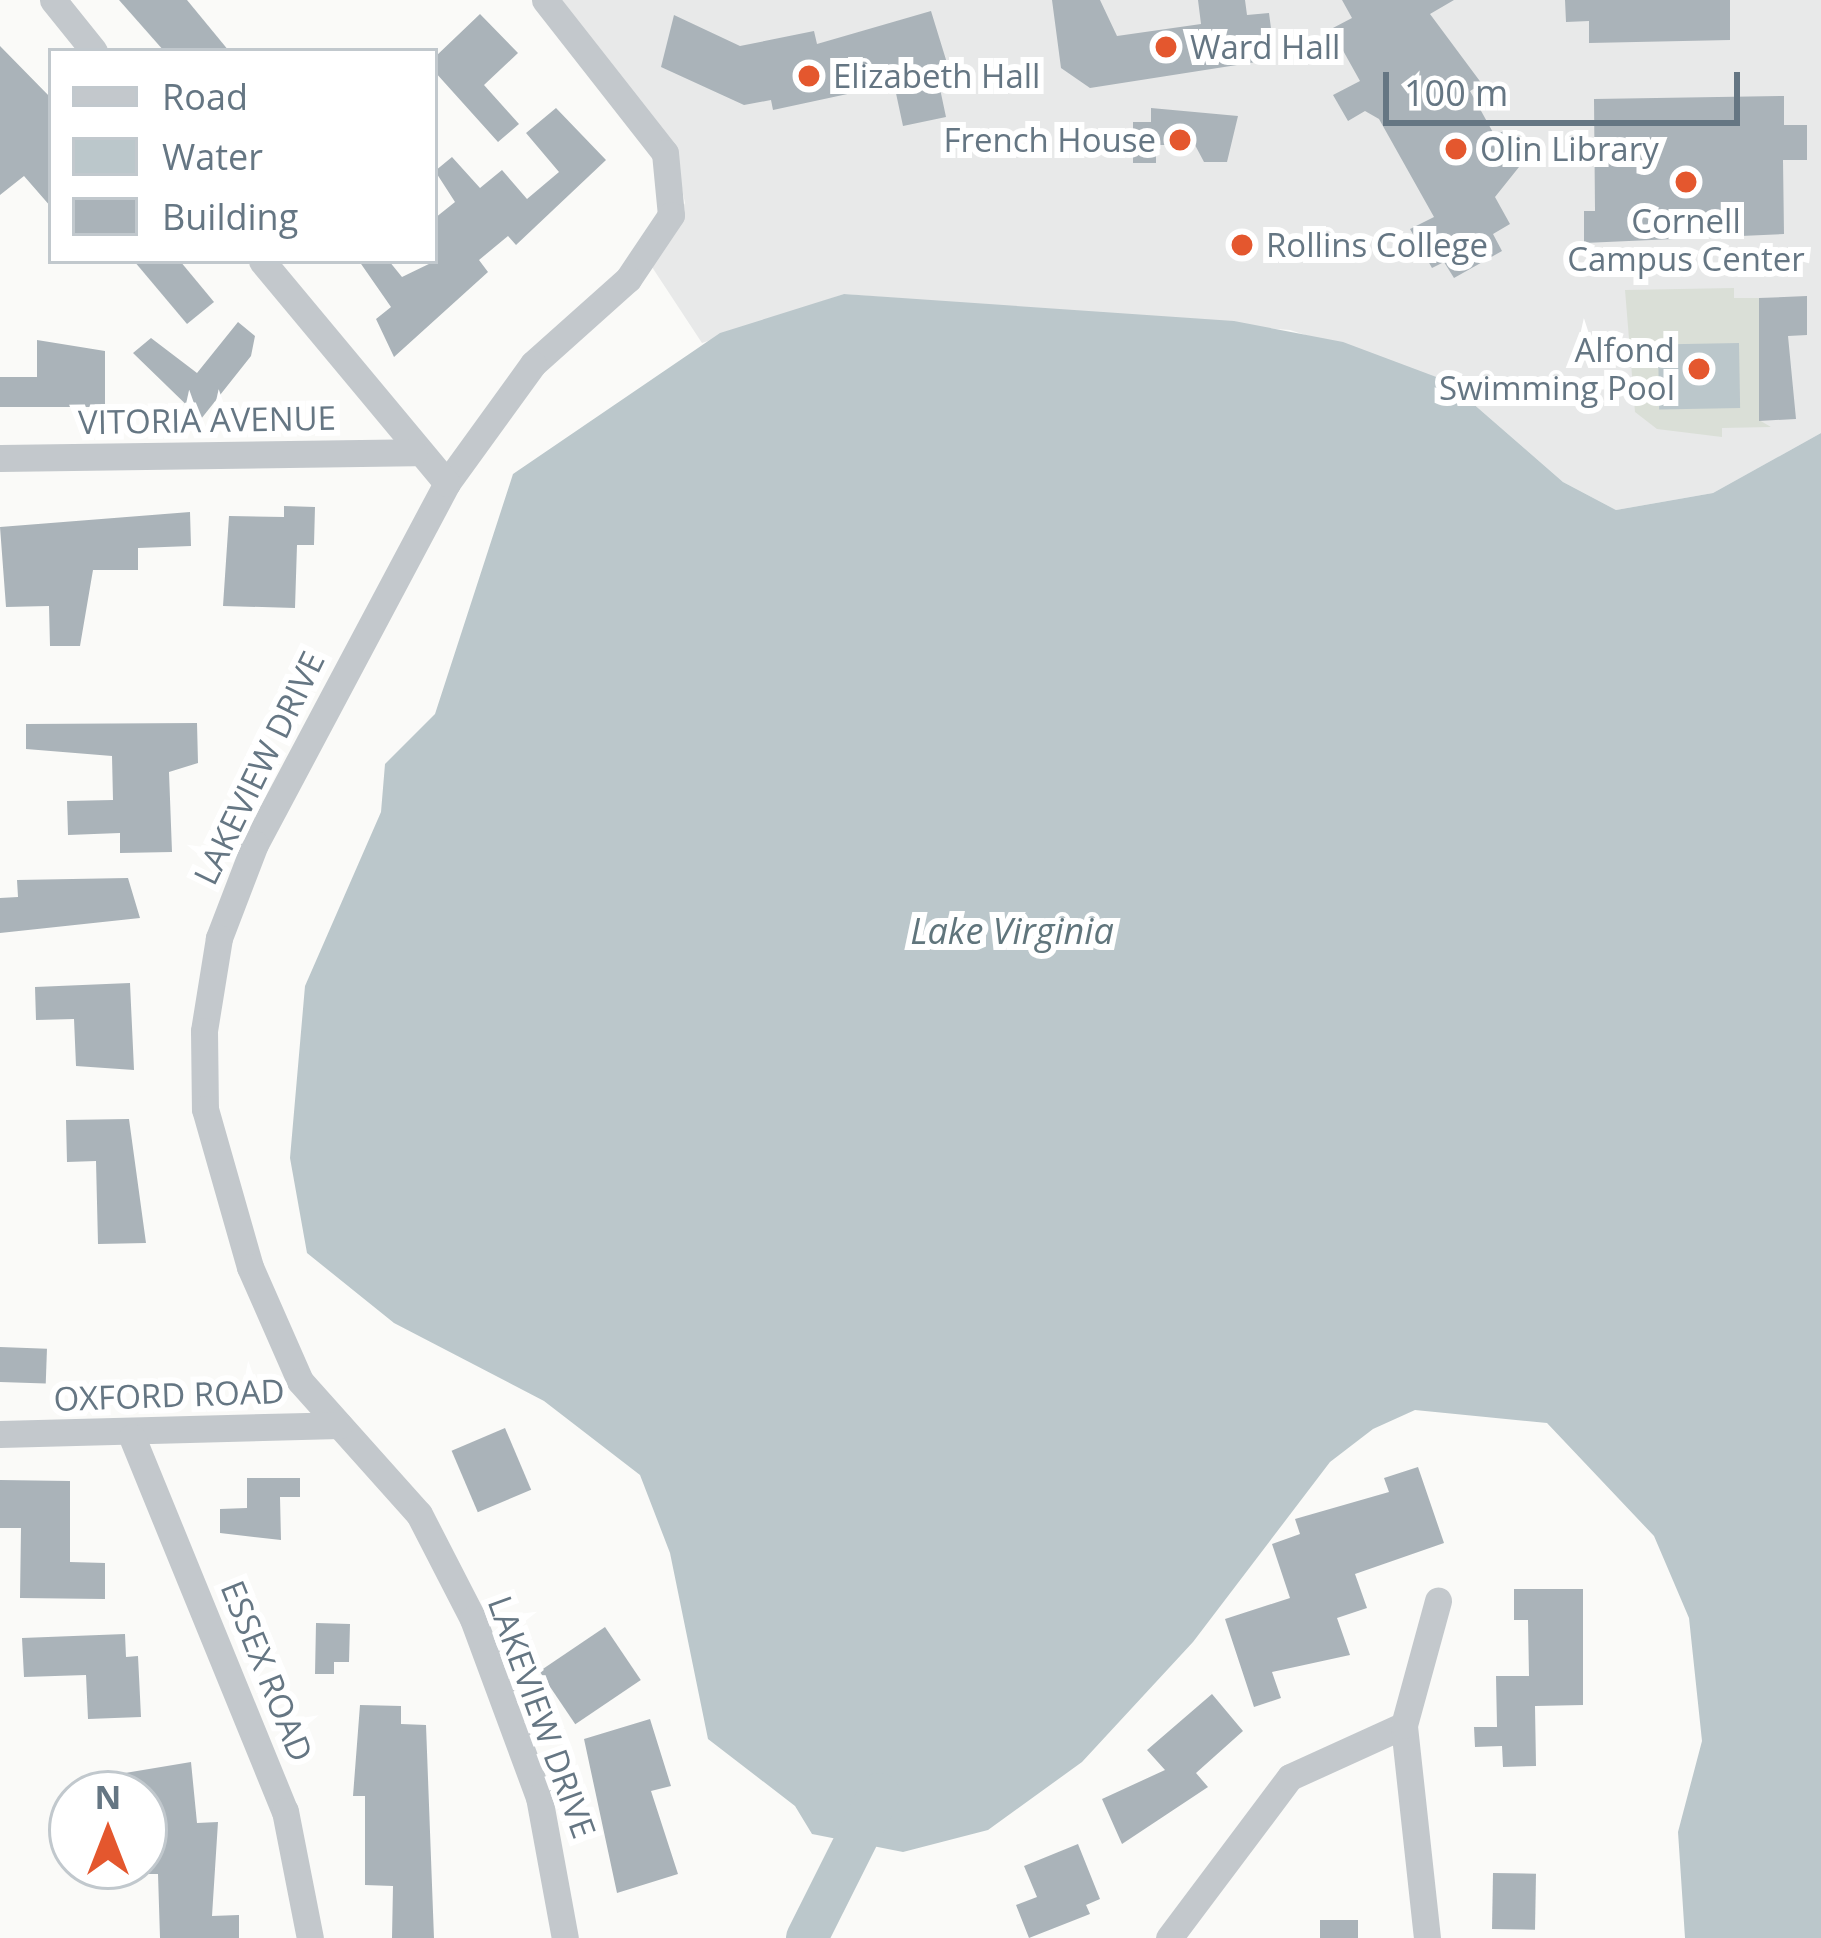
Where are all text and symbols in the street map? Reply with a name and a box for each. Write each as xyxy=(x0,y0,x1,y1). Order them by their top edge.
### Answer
place label: Ward Hall xyxy=(1190,27,1340,67)
marker: Ward Hall xyxy=(1153,34,1179,60)
legend xyxy=(48,48,438,264)
scale bar xyxy=(1389,48,1746,122)
place label: Elizabeth Hall xyxy=(833,56,1040,96)
marker: Elizabeth Hall xyxy=(796,63,822,89)
text: 100 m xyxy=(1404,68,1508,117)
text: Road xyxy=(162,72,248,121)
place label: French House xyxy=(943,120,1156,160)
marker: French House xyxy=(1167,127,1193,153)
place label: Olin Library xyxy=(1480,129,1659,169)
text: Water xyxy=(162,132,263,181)
marker: Olin Library xyxy=(1443,136,1469,162)
marker: Cornell Campus Center xyxy=(1673,169,1699,195)
text: Building xyxy=(162,192,298,241)
place label: Cornell Campus Center xyxy=(1567,201,1805,279)
place label: Rollins College xyxy=(1266,225,1488,265)
marker: Rollins College xyxy=(1229,232,1255,258)
place label: Alfond Swimming Pool xyxy=(1439,330,1675,408)
marker: Alfond Swimming Pool xyxy=(1686,356,1712,382)
street label: VITORIA AVENUE xyxy=(78,398,336,442)
street label: LAKEVIEW DRIVE xyxy=(185,645,333,891)
water label: Lake Virginia xyxy=(910,909,1114,953)
street label: OXFORD ROAD xyxy=(53,1371,285,1419)
street label: ESSEX ROAD xyxy=(213,1575,321,1767)
street label: LAKEVIEW DRIVE xyxy=(480,1591,604,1843)
north arrow xyxy=(48,1770,168,1890)
text: N xyxy=(95,1774,121,1819)

